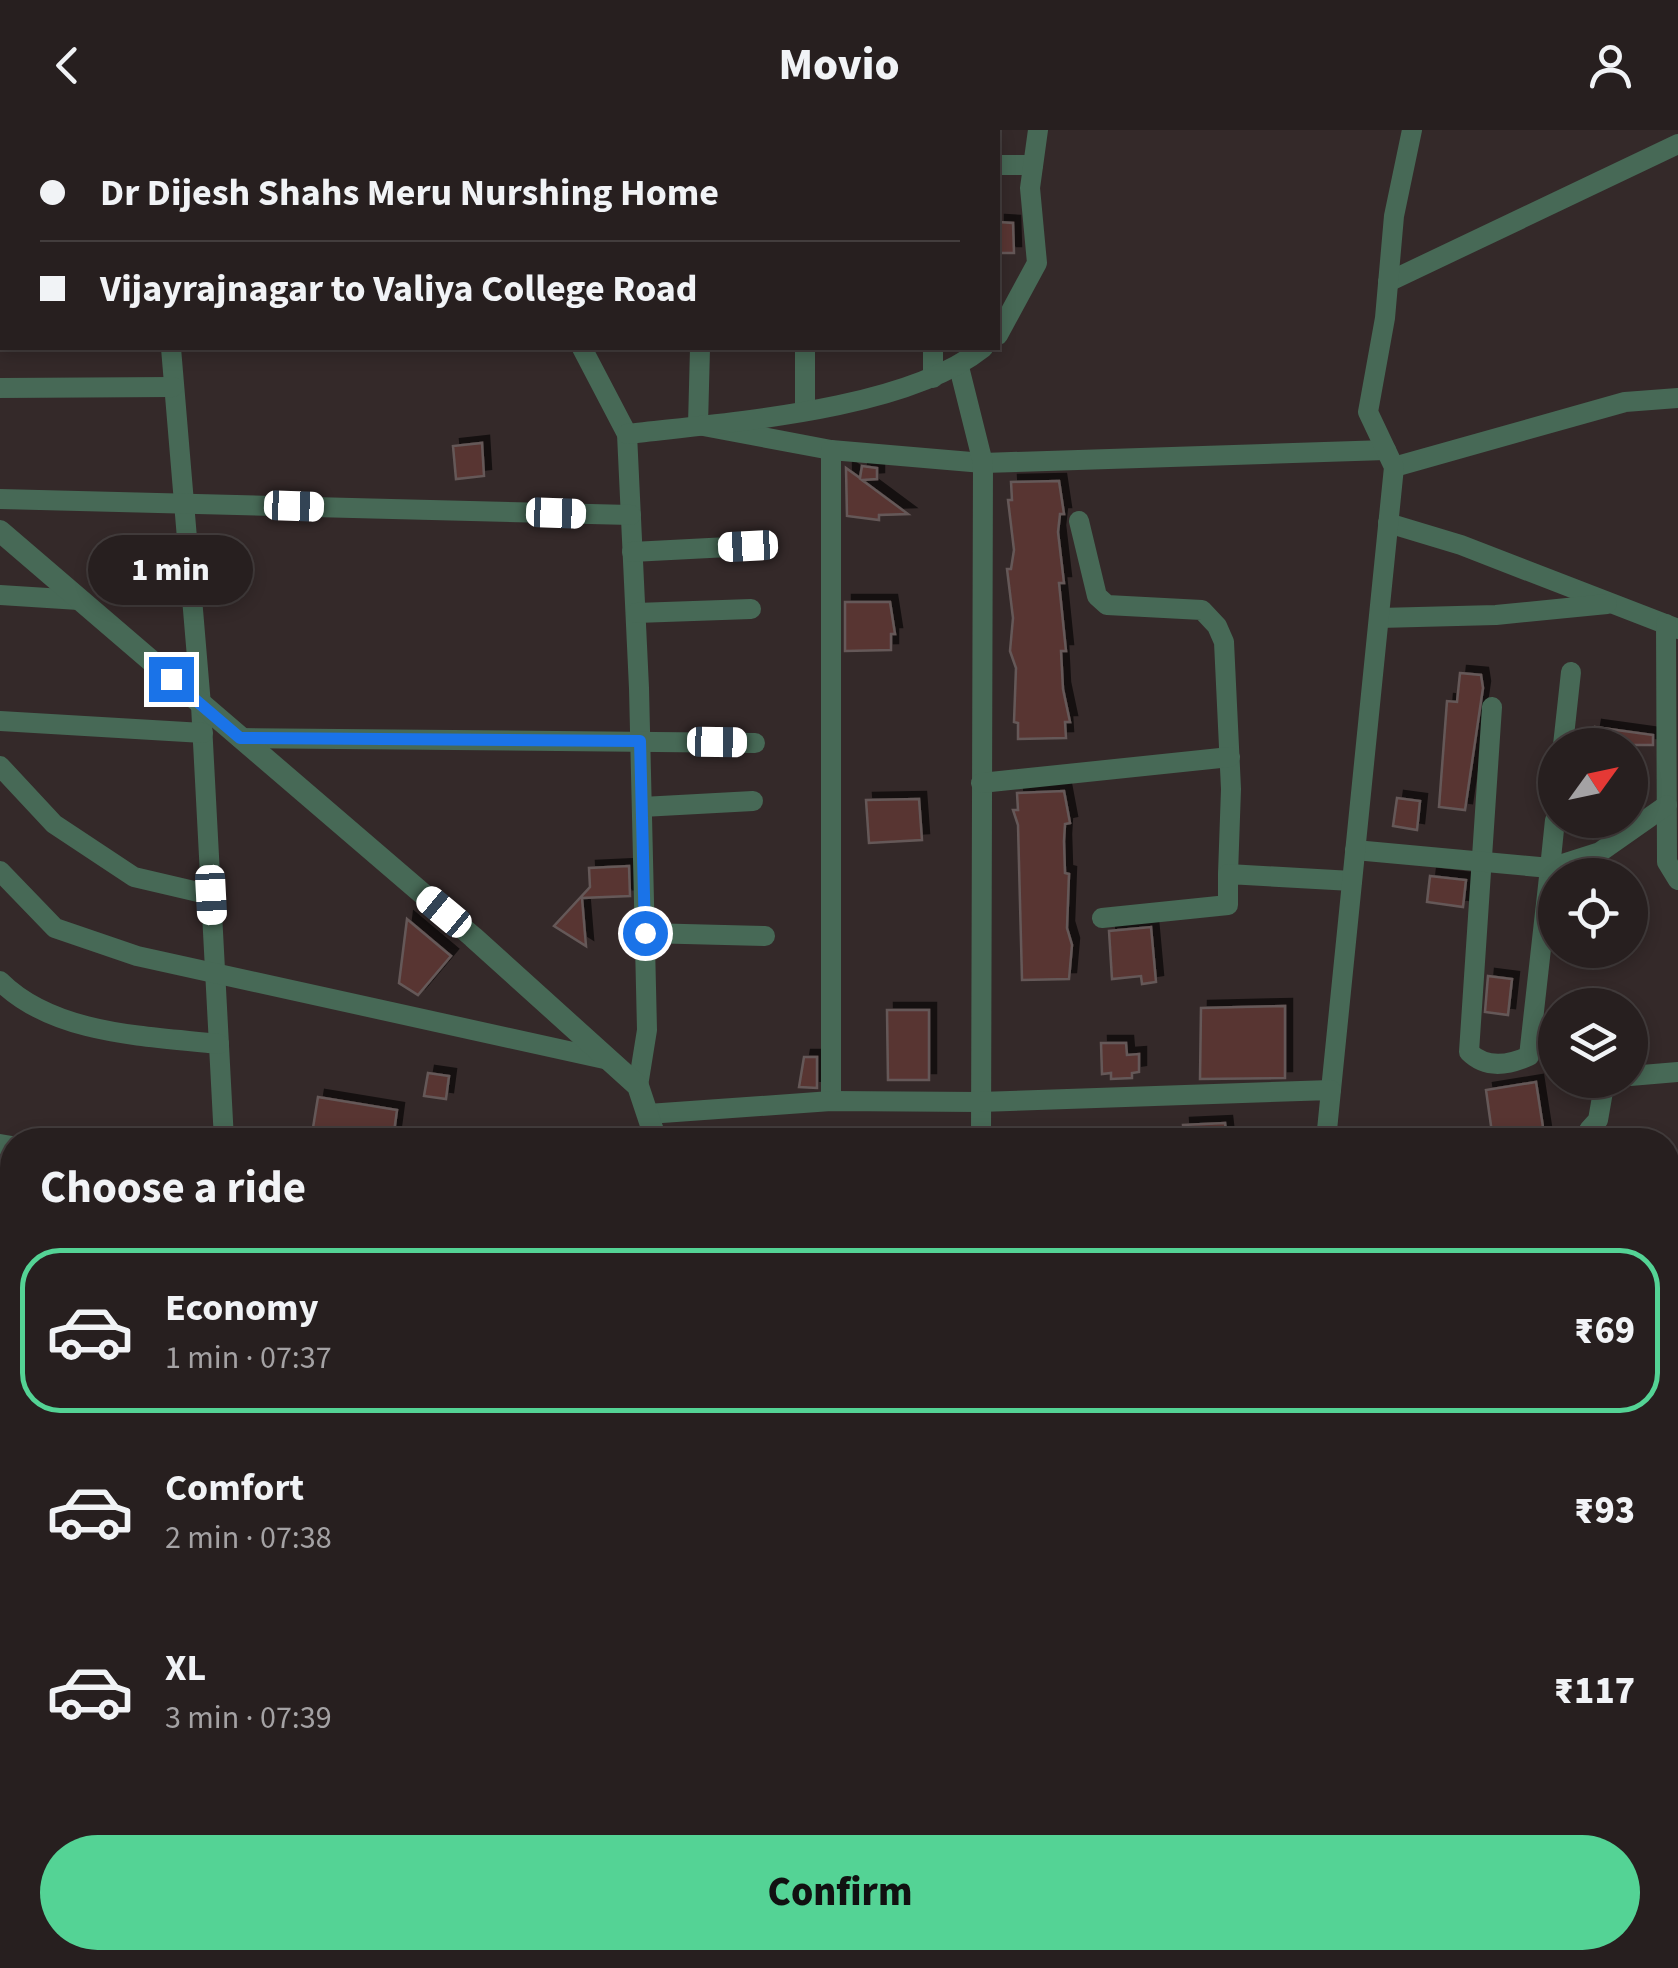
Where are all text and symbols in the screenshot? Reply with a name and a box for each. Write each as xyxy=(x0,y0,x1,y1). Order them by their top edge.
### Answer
text: Movio xyxy=(778,33,900,97)
icon: back xyxy=(40,38,95,93)
icon: person xyxy=(1583,38,1638,93)
text: Dr Dijesh Shahs Meru Nurshing Home xyxy=(100,166,719,220)
text: Vijayrajnagar to Valiya College Road xyxy=(100,262,698,316)
car xyxy=(263,490,325,522)
car xyxy=(525,497,587,529)
car xyxy=(717,529,779,563)
callout: 1 min xyxy=(89,534,254,604)
text: 1 min xyxy=(131,547,210,593)
route end xyxy=(149,657,194,702)
car xyxy=(687,726,747,758)
north arrow xyxy=(1538,728,1648,838)
map controls xyxy=(1538,728,1648,1098)
button: locate xyxy=(1538,858,1648,968)
car xyxy=(194,864,228,926)
car xyxy=(411,881,477,943)
route start xyxy=(623,911,668,956)
button: layers xyxy=(1538,988,1648,1098)
text: Choose a ride xyxy=(40,1156,306,1220)
text: Economy xyxy=(165,1281,318,1335)
icon: car xyxy=(45,1286,135,1376)
text: ₹69 xyxy=(1574,1304,1635,1358)
text: 1 min · 07:37 xyxy=(165,1335,332,1381)
text: Comfort xyxy=(165,1461,304,1515)
icon: car xyxy=(45,1466,135,1556)
text: ₹93 xyxy=(1574,1484,1635,1538)
text: 2 min · 07:38 xyxy=(165,1515,332,1561)
text: XL xyxy=(165,1641,206,1695)
icon: car xyxy=(45,1646,135,1736)
text: ₹117 xyxy=(1554,1664,1635,1718)
text: 3 min · 07:39 xyxy=(165,1695,332,1741)
button: Confirm xyxy=(40,1835,1640,1950)

